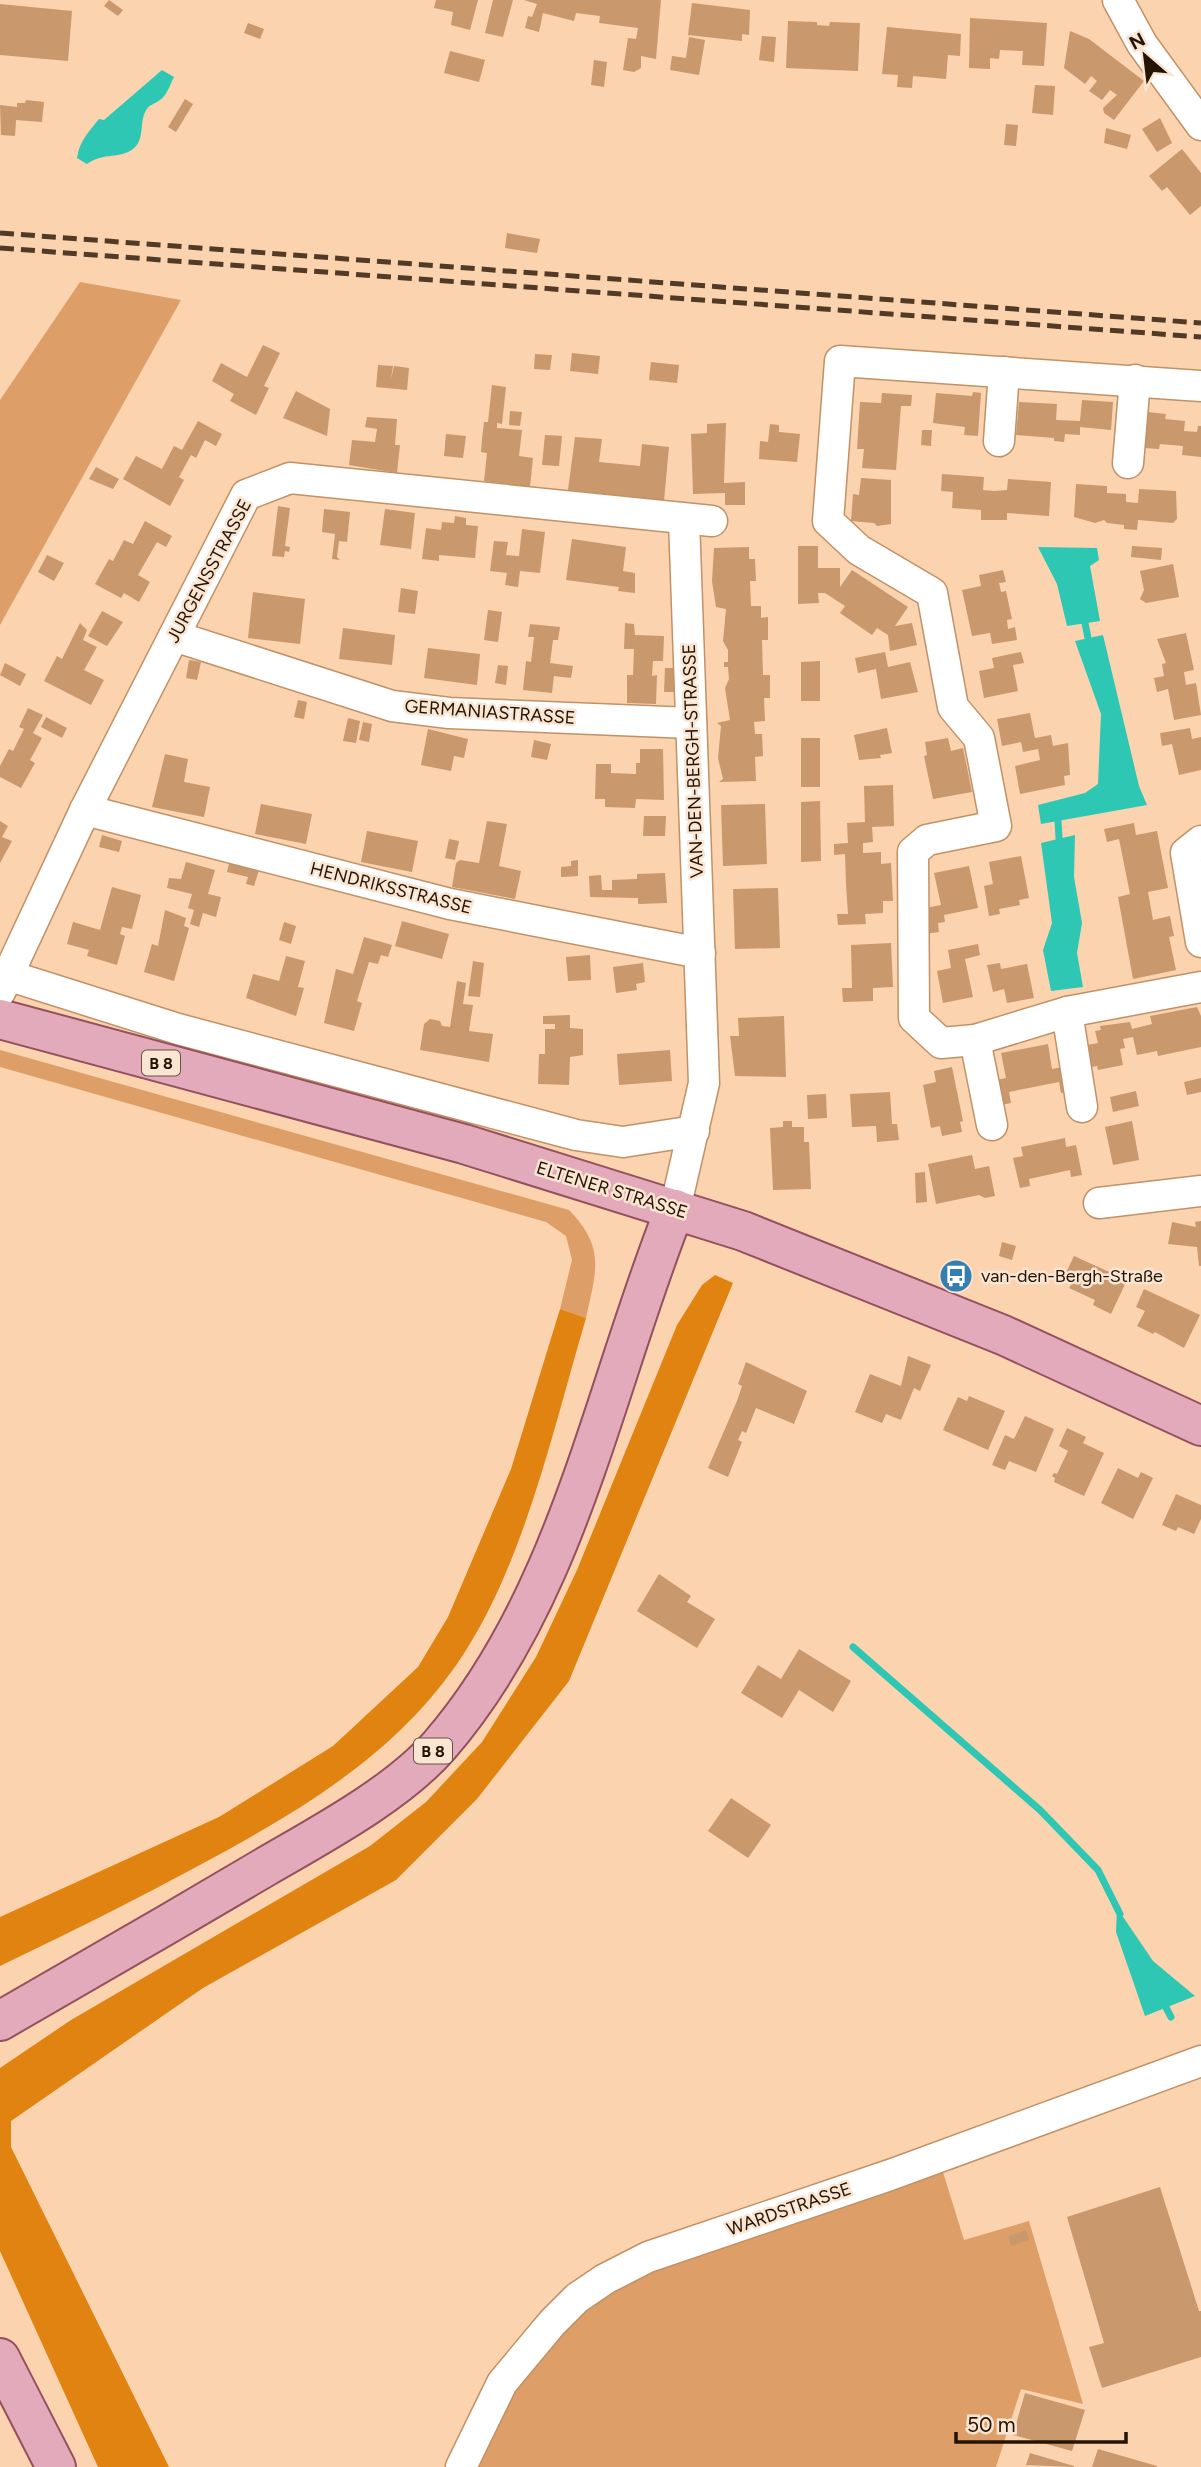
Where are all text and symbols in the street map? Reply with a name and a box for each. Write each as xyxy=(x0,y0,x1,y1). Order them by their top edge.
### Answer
north arrow xyxy=(1110,21,1180,91)
text: N xyxy=(1125,28,1149,55)
street label: JURGENSSTRASSE xyxy=(162,495,256,647)
street label: VAN-DEN-BERGH-STRASSE xyxy=(678,643,708,879)
street label: GERMANIASTRASSE xyxy=(404,695,576,729)
street label: HENDRIKSSTRASSE xyxy=(308,857,474,919)
road number: B 8 xyxy=(142,1050,180,1076)
street label: ELTENER STRASSE xyxy=(534,1157,690,1223)
bus stop icon: van-den-Bergh-Straße xyxy=(937,1257,975,1295)
place label: van-den-Bergh-Straße xyxy=(981,1265,1163,1287)
road number: B 8 xyxy=(414,1738,452,1764)
street label: WARDSTRASSE xyxy=(724,2177,854,2241)
scale bar xyxy=(956,2400,1126,2444)
text: 50 m xyxy=(967,2412,1016,2437)

